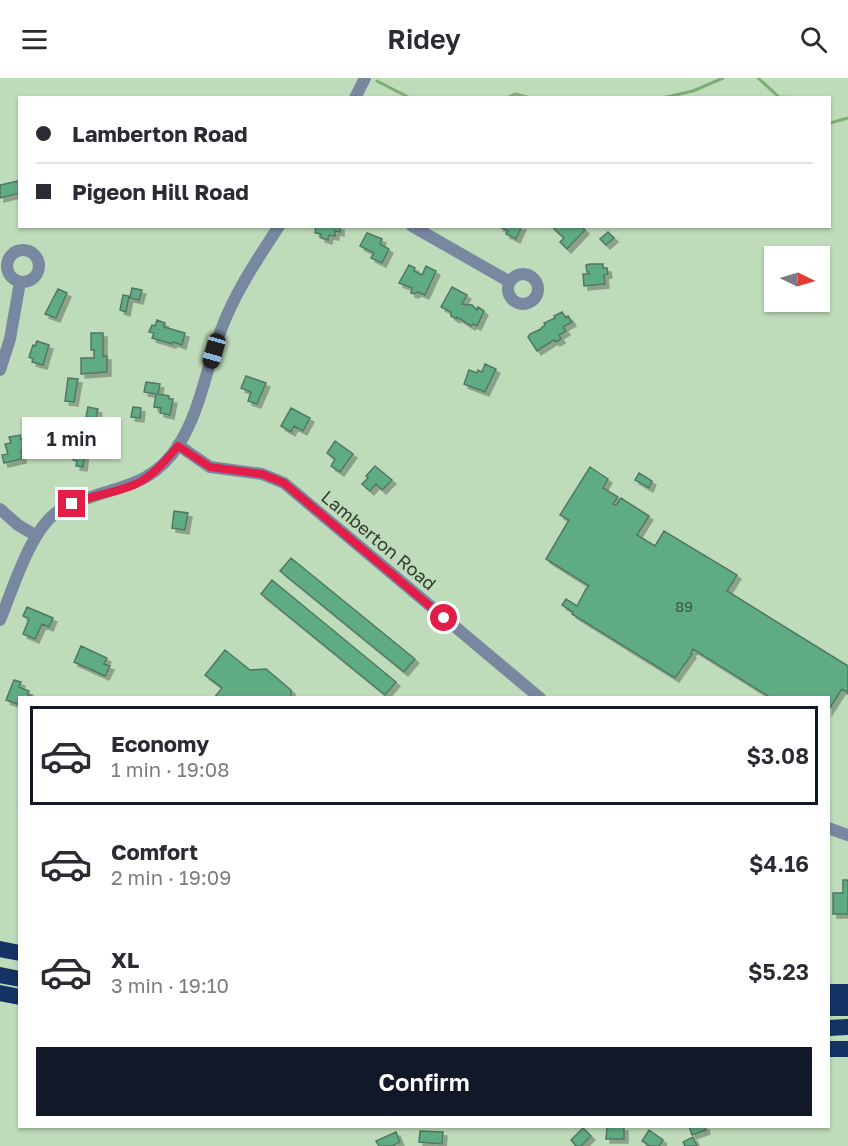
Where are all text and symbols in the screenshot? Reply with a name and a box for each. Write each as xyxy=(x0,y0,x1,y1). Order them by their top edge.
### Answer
icon: menu xyxy=(18,23,51,56)
text: Ridey xyxy=(387,23,461,55)
icon: search xyxy=(797,23,830,56)
text: Lamberton Road xyxy=(72,120,248,147)
text: Pigeon Hill Road xyxy=(72,178,249,205)
north arrow xyxy=(764,246,830,312)
map controls xyxy=(764,246,830,312)
car xyxy=(200,331,228,371)
callout: 1 min xyxy=(22,417,122,459)
text: 1 min xyxy=(46,426,97,450)
street label: Lamberton Road xyxy=(317,486,441,594)
route end xyxy=(58,490,85,517)
house number: 89 xyxy=(675,597,693,615)
route start xyxy=(430,604,457,631)
icon: car xyxy=(39,729,93,783)
text: Economy xyxy=(111,730,209,757)
text: $3.08 xyxy=(746,742,809,769)
text: 1 min · 19:08 xyxy=(111,757,229,781)
icon: car xyxy=(39,837,93,891)
text: Comfort xyxy=(111,838,198,865)
text: $4.16 xyxy=(749,850,809,877)
text: 2 min · 19:09 xyxy=(111,865,231,889)
icon: car xyxy=(39,945,93,999)
text: XL xyxy=(111,946,139,973)
text: $5.23 xyxy=(748,958,809,985)
text: 3 min · 19:10 xyxy=(111,973,229,997)
button: Confirm xyxy=(36,1047,812,1116)

